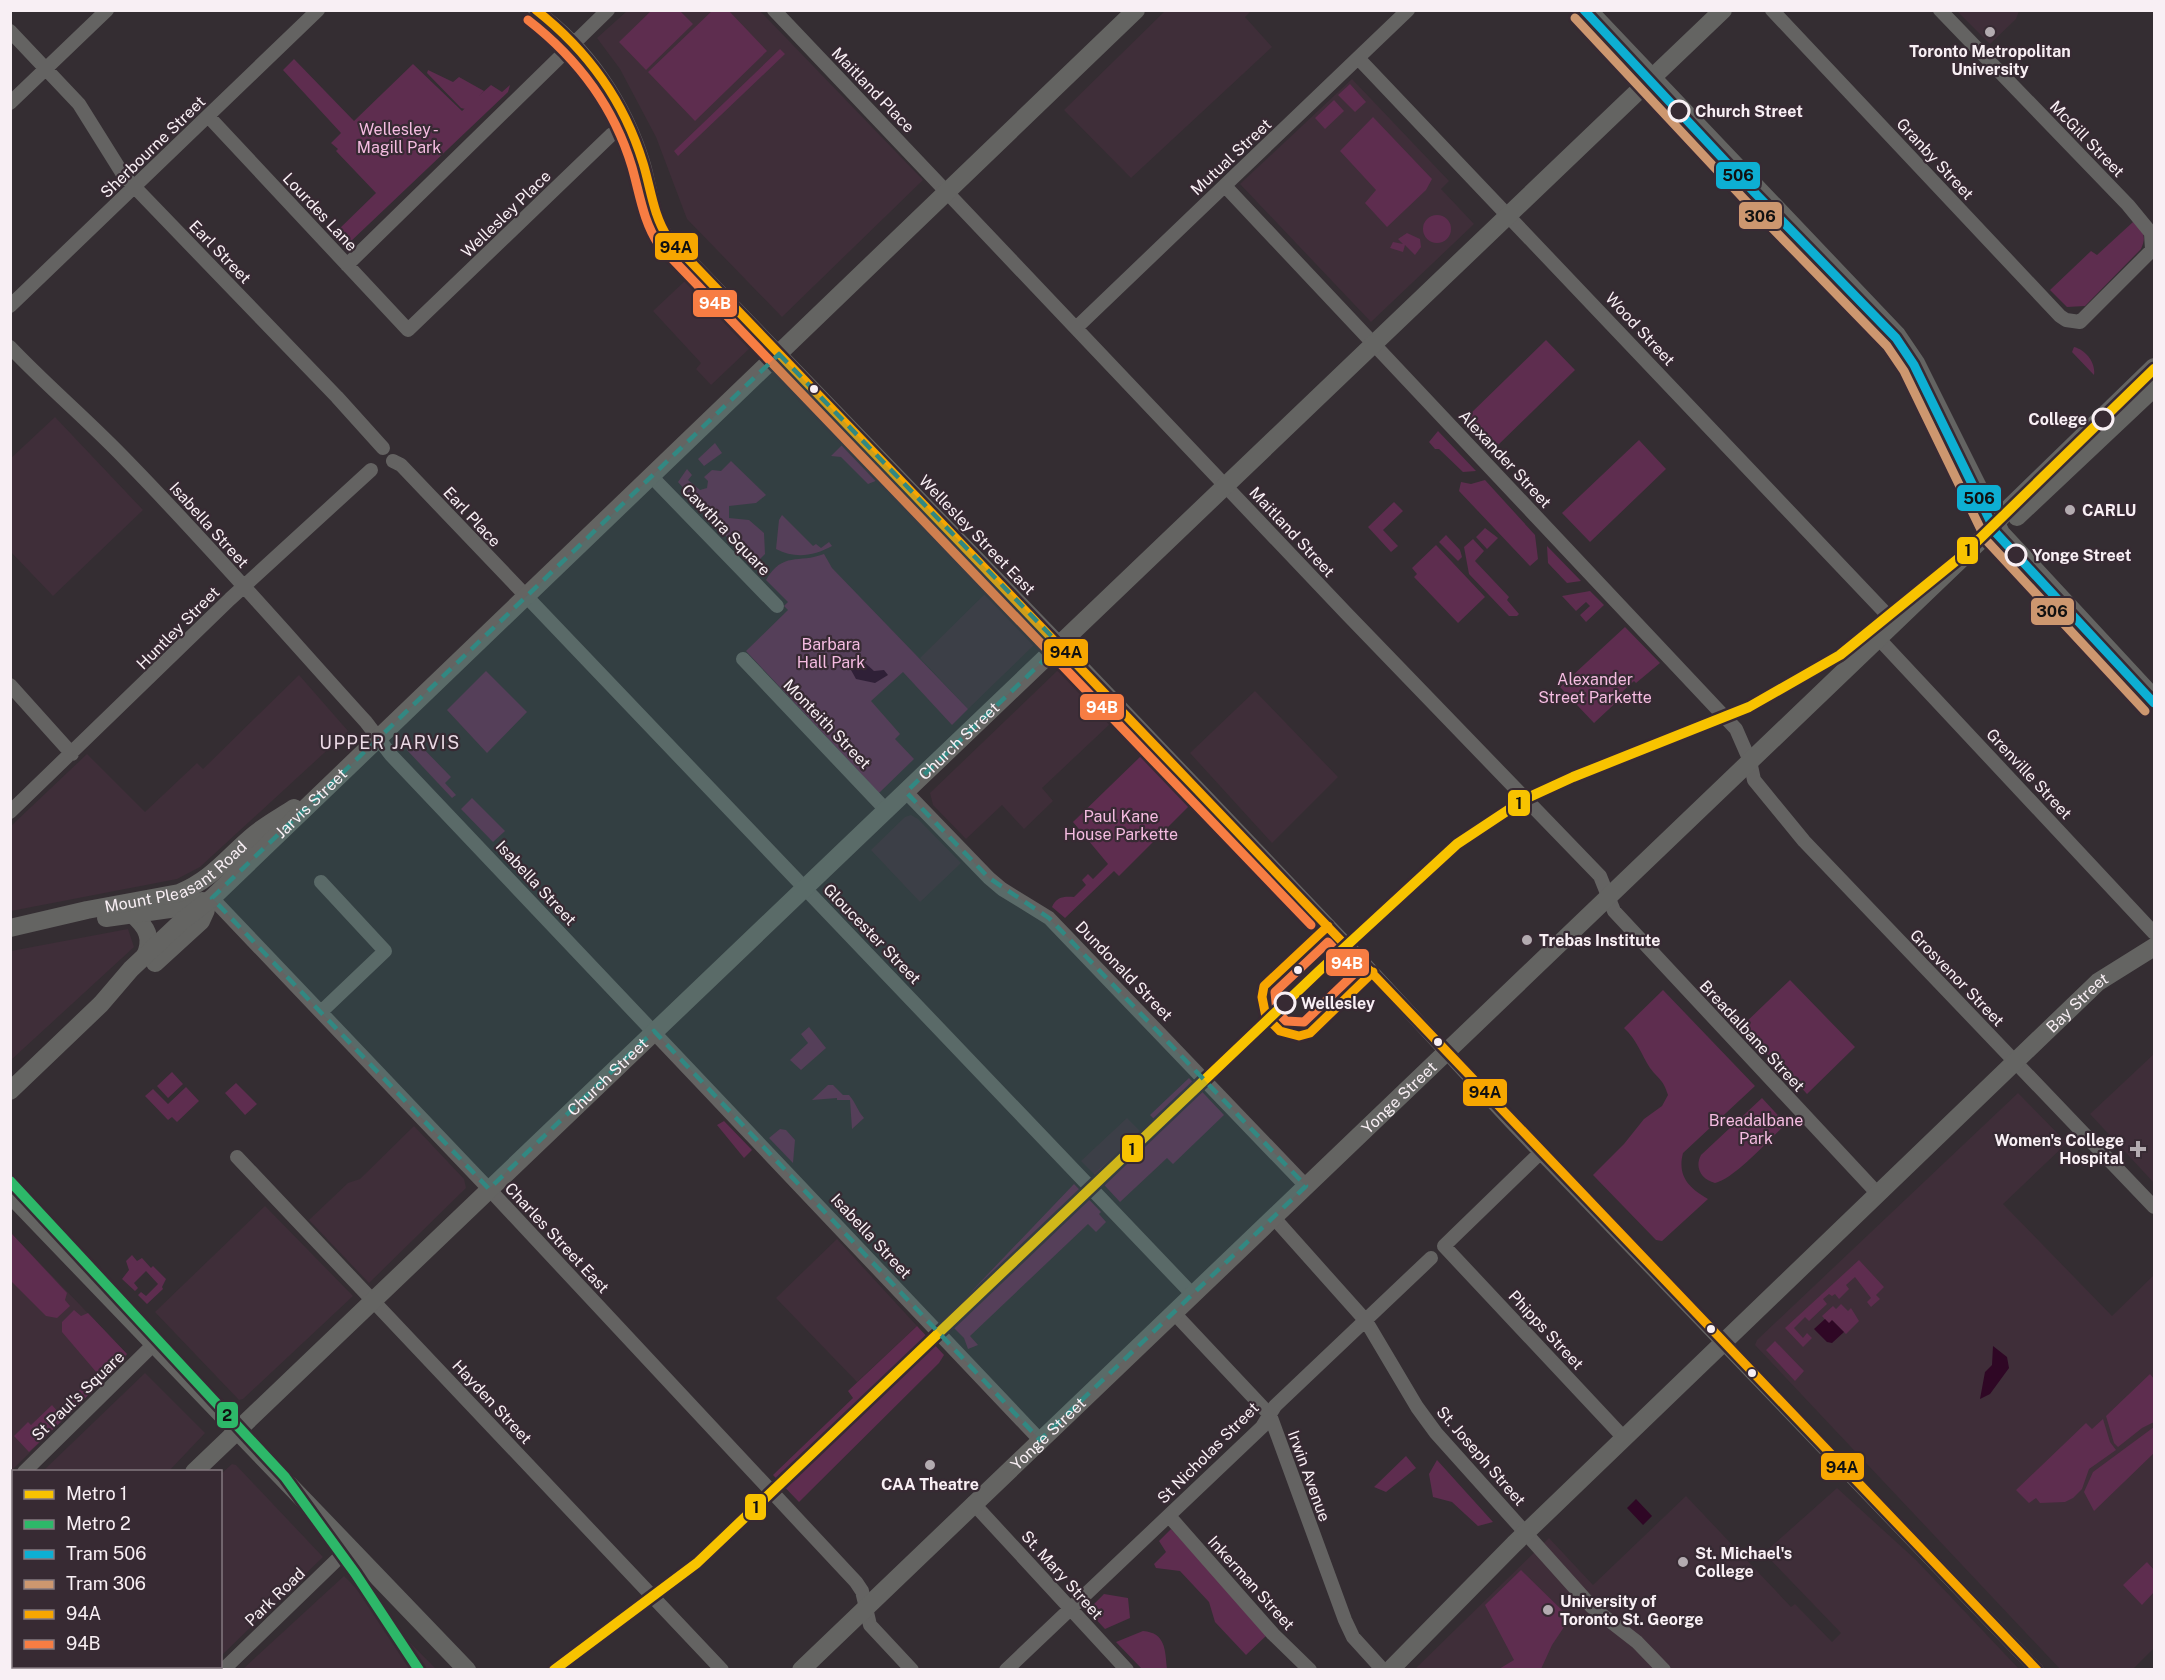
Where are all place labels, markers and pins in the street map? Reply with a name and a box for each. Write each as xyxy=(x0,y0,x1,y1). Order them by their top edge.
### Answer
marker: Toronto Metropolitan University xyxy=(1983,25,1997,39)
place label: Toronto Metropolitan University xyxy=(1909,42,2071,79)
marker: Church Street xyxy=(1668,100,1690,122)
place label: Church Street xyxy=(1695,102,1803,121)
unlabelled marker xyxy=(808,383,820,395)
marker: College xyxy=(2092,408,2114,430)
place label: College xyxy=(2028,410,2087,429)
place label: CARLU xyxy=(2082,501,2136,520)
marker: CARLU xyxy=(2063,503,2077,517)
marker: Yonge Street xyxy=(2005,544,2027,566)
place label: Yonge Street xyxy=(2032,546,2132,565)
place label: Trebas Institute xyxy=(1539,931,1660,950)
marker: Trebas Institute xyxy=(1520,933,1534,947)
unlabelled marker xyxy=(1292,964,1304,976)
marker: Wellesley xyxy=(1274,992,1296,1014)
place label: Wellesley xyxy=(1301,994,1375,1013)
unlabelled marker xyxy=(1432,1036,1444,1048)
place label: Women's College Hospital xyxy=(1994,1131,2124,1168)
marker: Women's College Hospital xyxy=(2129,1140,2147,1158)
unlabelled marker xyxy=(1705,1323,1717,1335)
unlabelled marker xyxy=(1746,1367,1758,1379)
marker: CAA Theatre xyxy=(923,1458,937,1472)
place label: CAA Theatre xyxy=(881,1475,979,1494)
place label: St. Michael's College xyxy=(1695,1544,1792,1581)
marker: St. Michael's College xyxy=(1676,1555,1690,1569)
place label: University of Toronto St. George xyxy=(1560,1592,1703,1629)
marker: University of Toronto St. George xyxy=(1541,1603,1555,1617)

